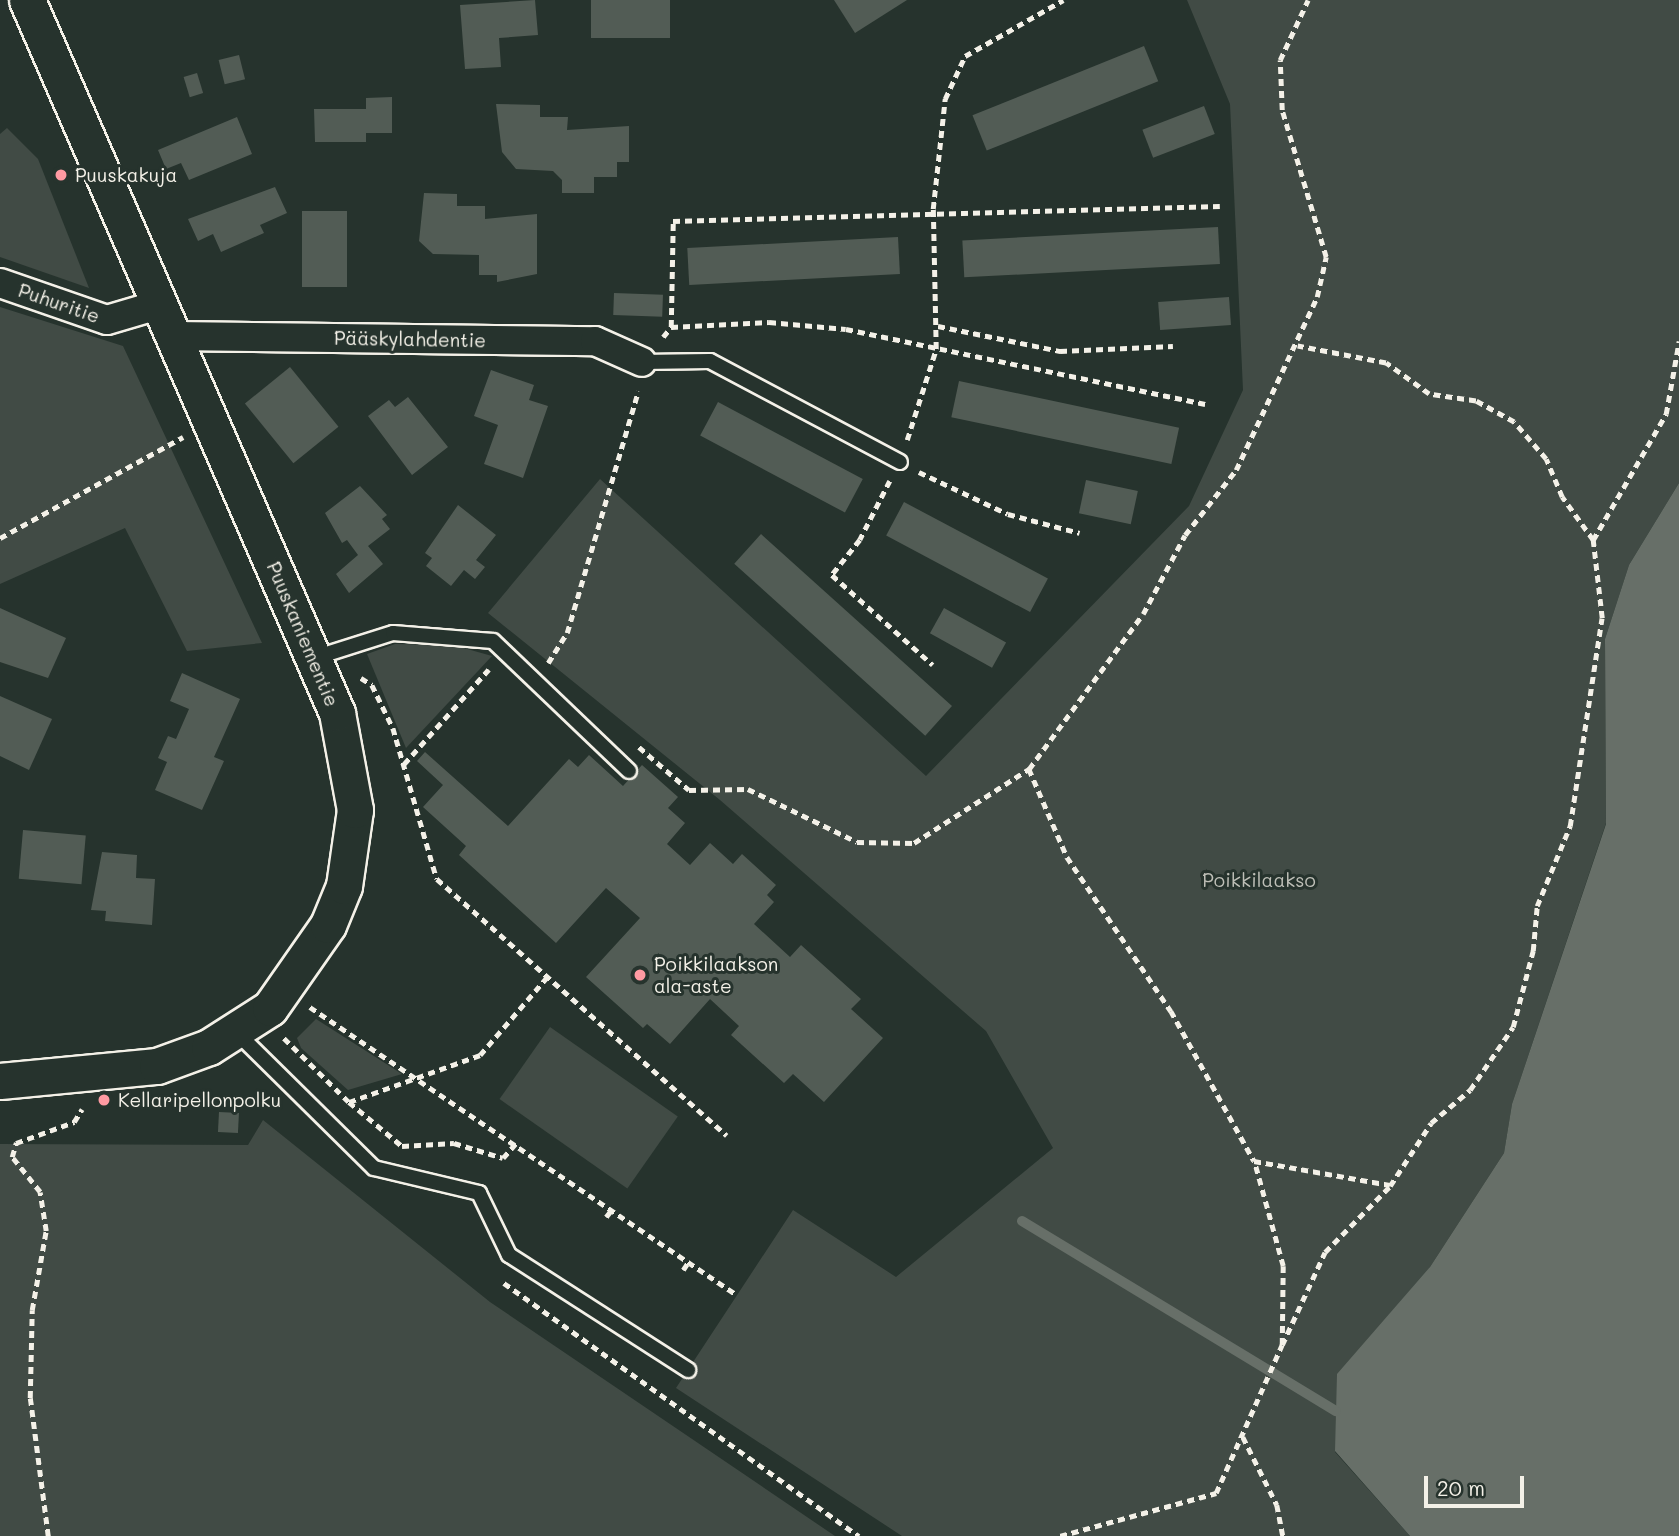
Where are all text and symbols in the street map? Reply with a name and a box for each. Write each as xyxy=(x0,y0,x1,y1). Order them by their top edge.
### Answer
place label: Puuskakuja xyxy=(75,164,177,186)
marker: Puuskakuja xyxy=(53,167,69,183)
street label: Puhuritie xyxy=(15,278,103,328)
street label: Pääskylahdentie xyxy=(334,326,486,352)
street label: Puuskaniementie xyxy=(262,558,344,710)
park label: Poikkilaakso xyxy=(1202,869,1316,891)
place label: Poikkilaakson ala-aste xyxy=(654,953,778,997)
marker: Poikkilaakson ala-aste xyxy=(632,967,648,983)
place label: Kellaripellonpolku xyxy=(118,1089,281,1111)
marker: Kellaripellonpolku xyxy=(96,1092,112,1108)
scale bar xyxy=(1427,1462,1527,1506)
text: 20 m xyxy=(1437,1474,1485,1501)

